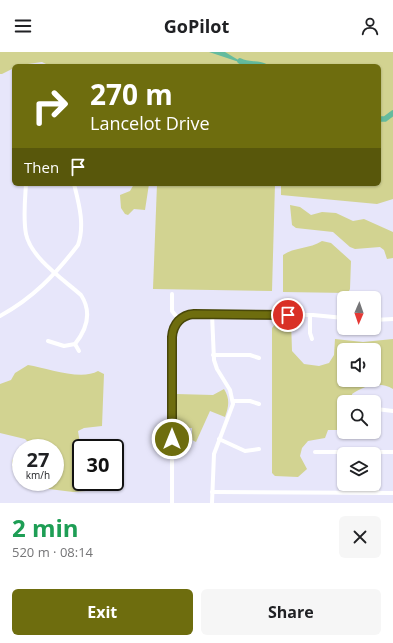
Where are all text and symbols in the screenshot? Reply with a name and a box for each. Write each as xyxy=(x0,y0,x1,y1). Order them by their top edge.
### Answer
text: GoPilot xyxy=(164,14,229,38)
icon: menu xyxy=(12,15,34,37)
icon: person xyxy=(359,15,381,37)
text: 270 m xyxy=(90,75,173,113)
icon: right xyxy=(24,80,76,132)
text: Lancelot Drive xyxy=(90,111,210,135)
icon: arrive xyxy=(67,156,89,178)
text: Then xyxy=(24,157,59,177)
north arrow xyxy=(337,291,381,335)
map controls xyxy=(337,291,381,491)
pin xyxy=(271,298,305,332)
icon: arrive xyxy=(277,304,299,326)
button: sound xyxy=(337,343,381,387)
button: search xyxy=(337,395,381,439)
position arrow xyxy=(151,418,193,460)
speed limit sign: 30 xyxy=(72,439,124,491)
text: 27 xyxy=(27,446,49,473)
button: layers xyxy=(337,447,381,491)
text: km/h xyxy=(26,468,50,482)
text: 2 min xyxy=(12,511,79,544)
button: close xyxy=(339,516,381,558)
text: 520 m · 08:14 xyxy=(12,543,93,561)
button: Exit xyxy=(12,589,193,635)
button: Share xyxy=(201,589,381,635)

